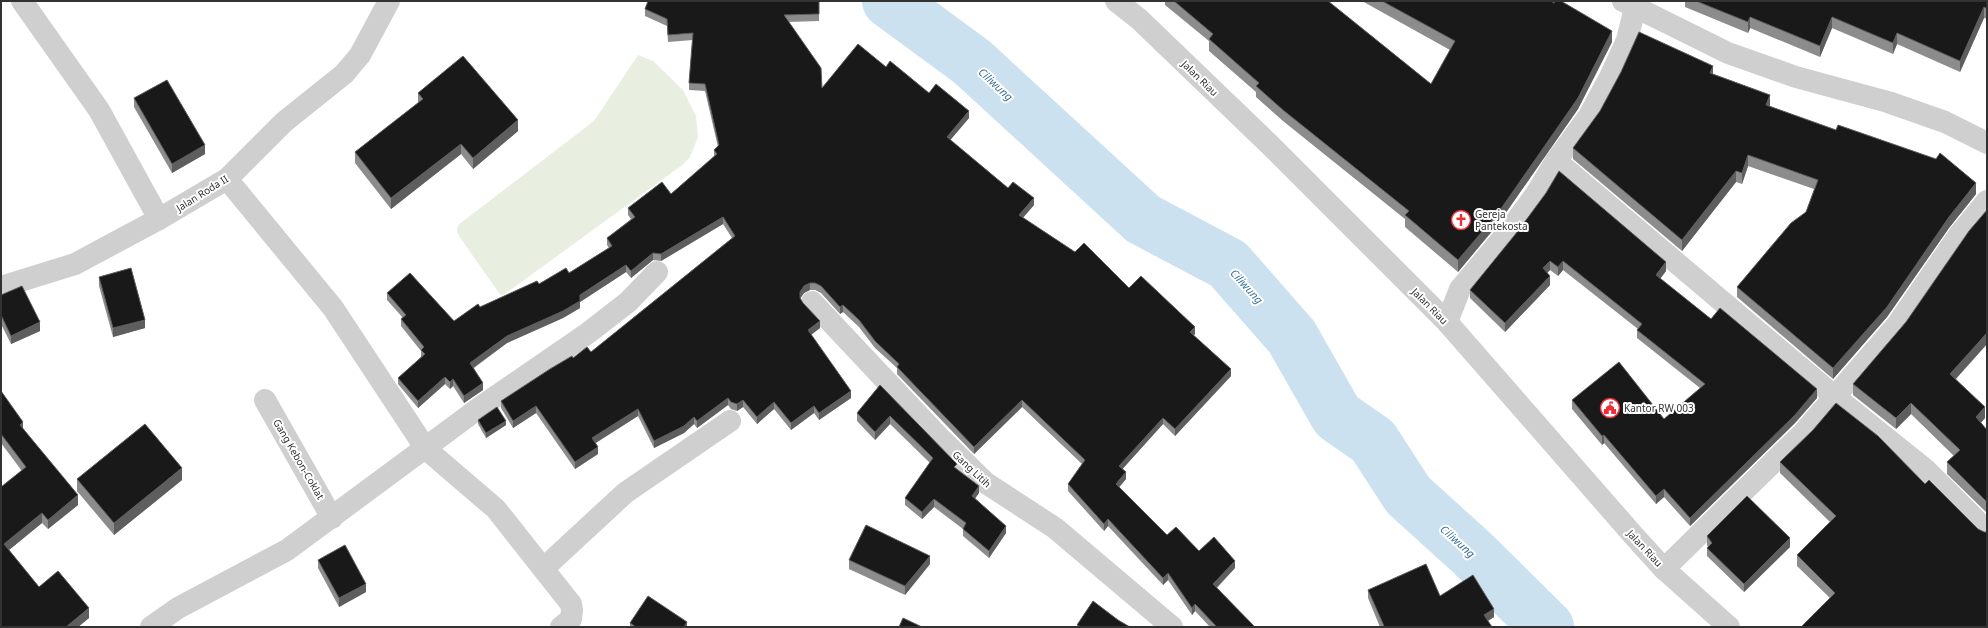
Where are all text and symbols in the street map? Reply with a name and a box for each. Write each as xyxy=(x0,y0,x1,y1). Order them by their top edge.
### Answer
street label: Jalan Riau xyxy=(1178,56,1221,99)
water label: Ciliwung xyxy=(976,64,1017,104)
street label: Jalan Roda II xyxy=(173,172,231,215)
place label: Gereja Pantekosta xyxy=(1475,207,1528,233)
church icon: Gereja Pantekosta xyxy=(1450,209,1472,231)
water label: Ciliwung xyxy=(1227,265,1267,307)
street label: Jalan Riau xyxy=(1408,284,1451,327)
public building icon: Kantor RW 003 xyxy=(1599,397,1621,419)
place label: Kantor RW 003 xyxy=(1624,401,1694,415)
street label: Gang Kebon-Coklat xyxy=(270,416,328,502)
street label: Gang Litih xyxy=(950,448,994,490)
water label: Ciliwung xyxy=(1437,521,1479,561)
street label: Jalan Riau xyxy=(1624,526,1666,570)

